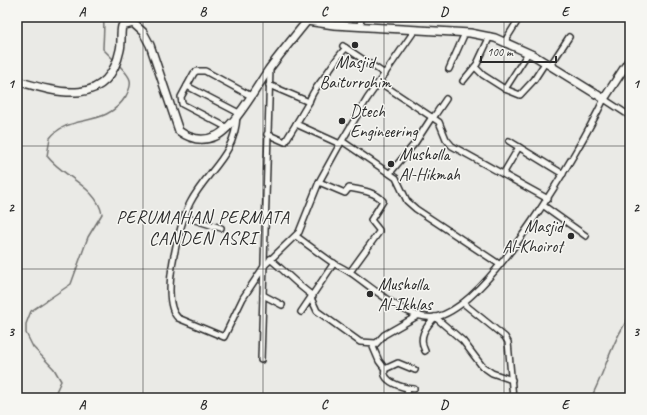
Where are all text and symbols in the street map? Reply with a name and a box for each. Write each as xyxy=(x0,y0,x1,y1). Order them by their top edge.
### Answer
text: A xyxy=(79,4,87,20)
text: B xyxy=(200,4,208,20)
text: C xyxy=(321,4,329,20)
text: D xyxy=(440,4,449,20)
text: E xyxy=(562,4,571,20)
scale bar xyxy=(481,38,556,64)
marker: Masjid Baiturrohim xyxy=(350,40,360,50)
text: 100 m xyxy=(487,44,514,60)
place label: Masjid Baiturrohim xyxy=(319,52,392,93)
text: 1 xyxy=(8,76,16,92)
text: 1 xyxy=(633,76,641,92)
place label: Dtech Engineering xyxy=(350,101,419,142)
marker: Dtech Engineering xyxy=(337,116,347,126)
place label: Musholla Al-Hikmah xyxy=(399,144,460,185)
marker: Musholla Al-Hikmah xyxy=(386,159,396,169)
text: 2 xyxy=(8,200,15,216)
text: 2 xyxy=(633,200,640,216)
district label: PERUMAHAN PERMATA CANDEN ASRI xyxy=(116,206,290,249)
place label: Masjid Al-Khoirot xyxy=(503,216,565,257)
marker: Masjid Al-Khoirot xyxy=(566,231,576,241)
place label: Musholla Al-Ikhlas xyxy=(378,274,434,315)
marker: Musholla Al-Ikhlas xyxy=(365,289,375,299)
text: 3 xyxy=(8,324,15,340)
text: 3 xyxy=(633,324,640,340)
text: A xyxy=(79,397,87,413)
text: B xyxy=(200,397,208,413)
text: C xyxy=(321,397,329,413)
text: D xyxy=(440,397,449,413)
text: E xyxy=(562,397,571,413)

